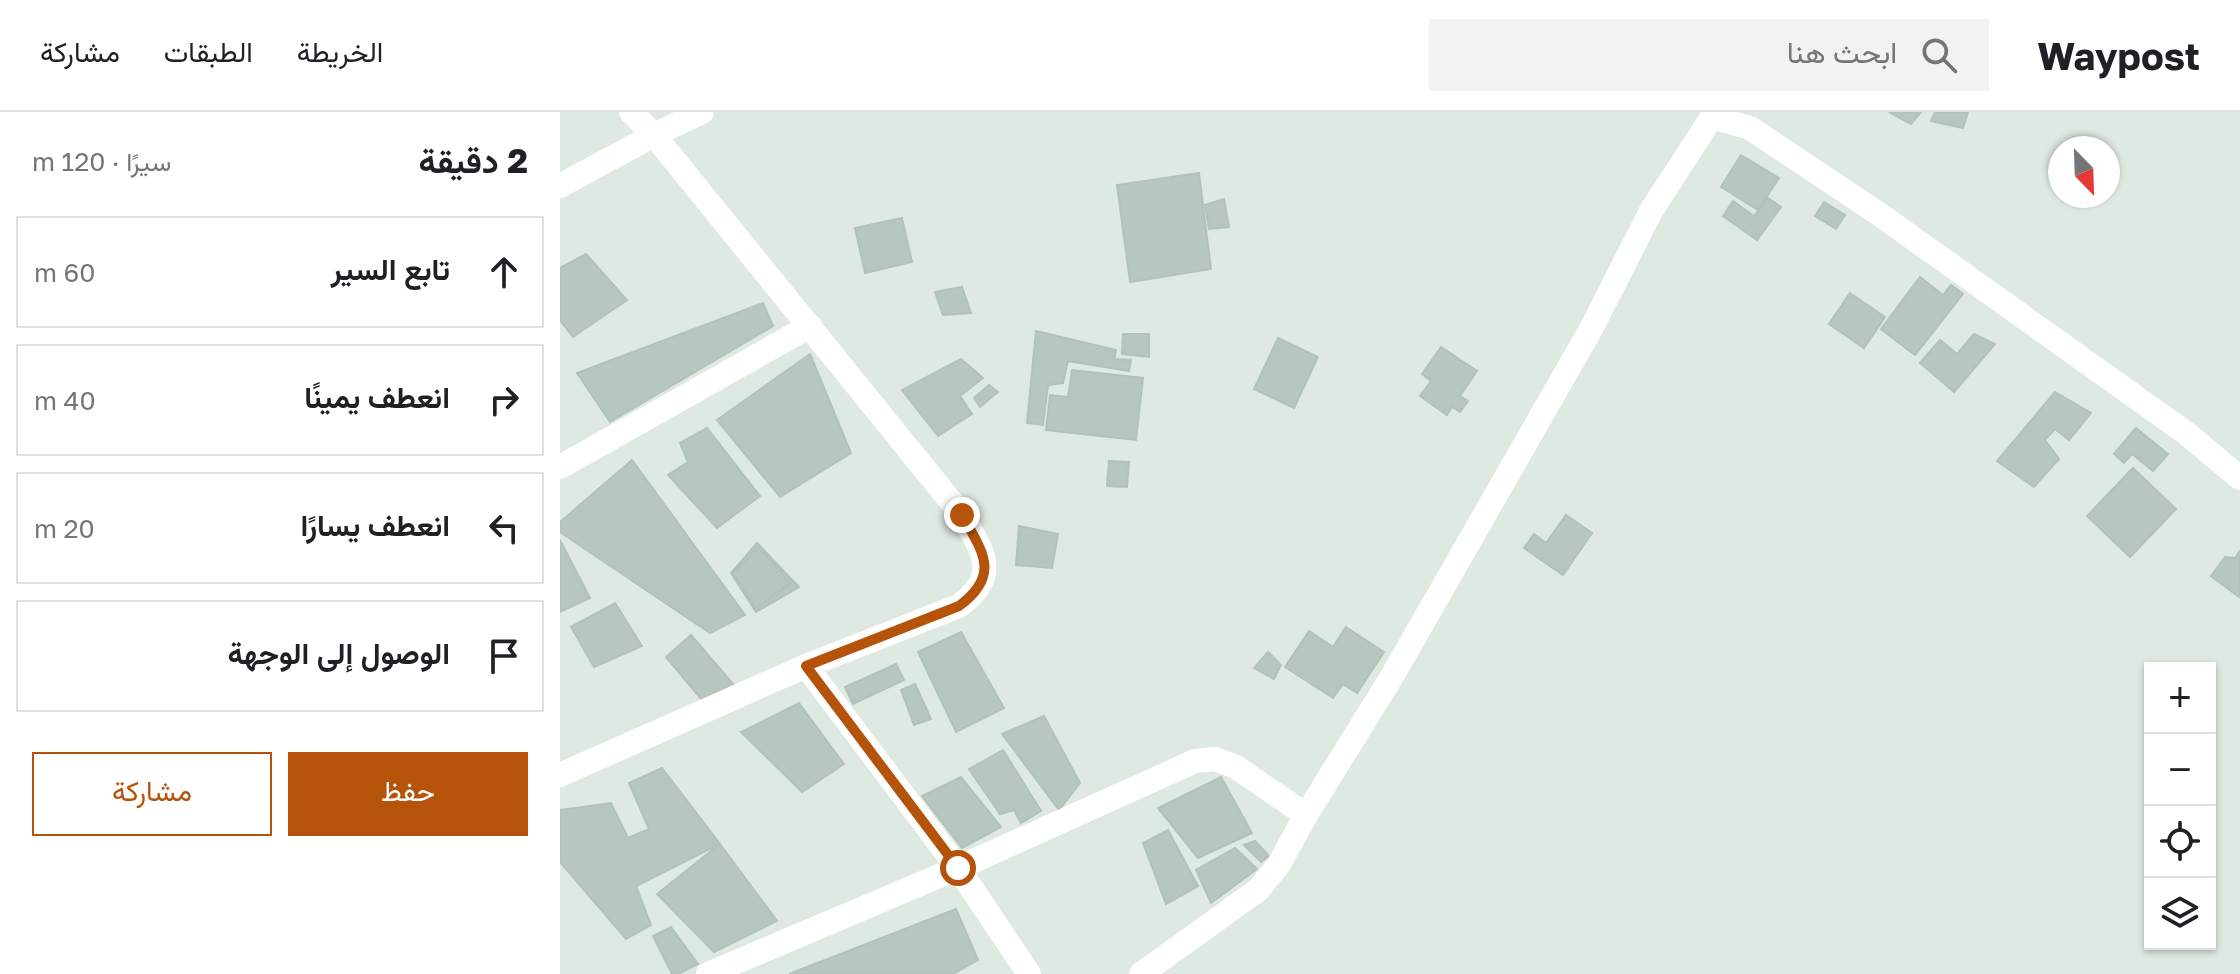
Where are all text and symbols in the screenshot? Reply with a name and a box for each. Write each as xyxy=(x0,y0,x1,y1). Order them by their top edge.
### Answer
search box xyxy=(1429,19,1989,91)
icon: search xyxy=(1917,33,1961,77)
text: Waypost xyxy=(2037,33,2200,78)
text: ابحث هنا xyxy=(1787,34,1897,70)
text: مشاركة xyxy=(40,35,120,68)
text: الطبقات xyxy=(164,35,253,68)
text: الخريطة xyxy=(297,35,383,68)
north arrow xyxy=(2048,136,2120,208)
text: 2 دقيقة xyxy=(419,140,528,180)
text: سيرًا · 120 m xyxy=(32,146,171,177)
icon: ahead xyxy=(482,250,526,294)
text: تابع السير xyxy=(331,251,450,287)
text: 60 m xyxy=(34,257,95,288)
icon: right xyxy=(482,378,526,422)
text: انعطف يمينًا xyxy=(304,379,450,415)
text: 40 m xyxy=(34,385,96,416)
route end xyxy=(944,497,980,533)
icon: left xyxy=(482,506,526,550)
text: انعطف يسارًا xyxy=(301,507,450,543)
text: 20 m xyxy=(34,513,95,544)
icon: arrive xyxy=(482,634,526,678)
text: الوصول إلى الوجهة xyxy=(228,635,450,671)
map controls xyxy=(2144,662,2216,950)
button: + xyxy=(2144,662,2216,734)
button: − xyxy=(2144,734,2216,806)
button: مشاركة xyxy=(32,752,272,836)
button: حفظ xyxy=(288,752,528,836)
button: locate xyxy=(2144,806,2216,878)
route start xyxy=(940,850,976,886)
button: layers xyxy=(2144,878,2216,950)

